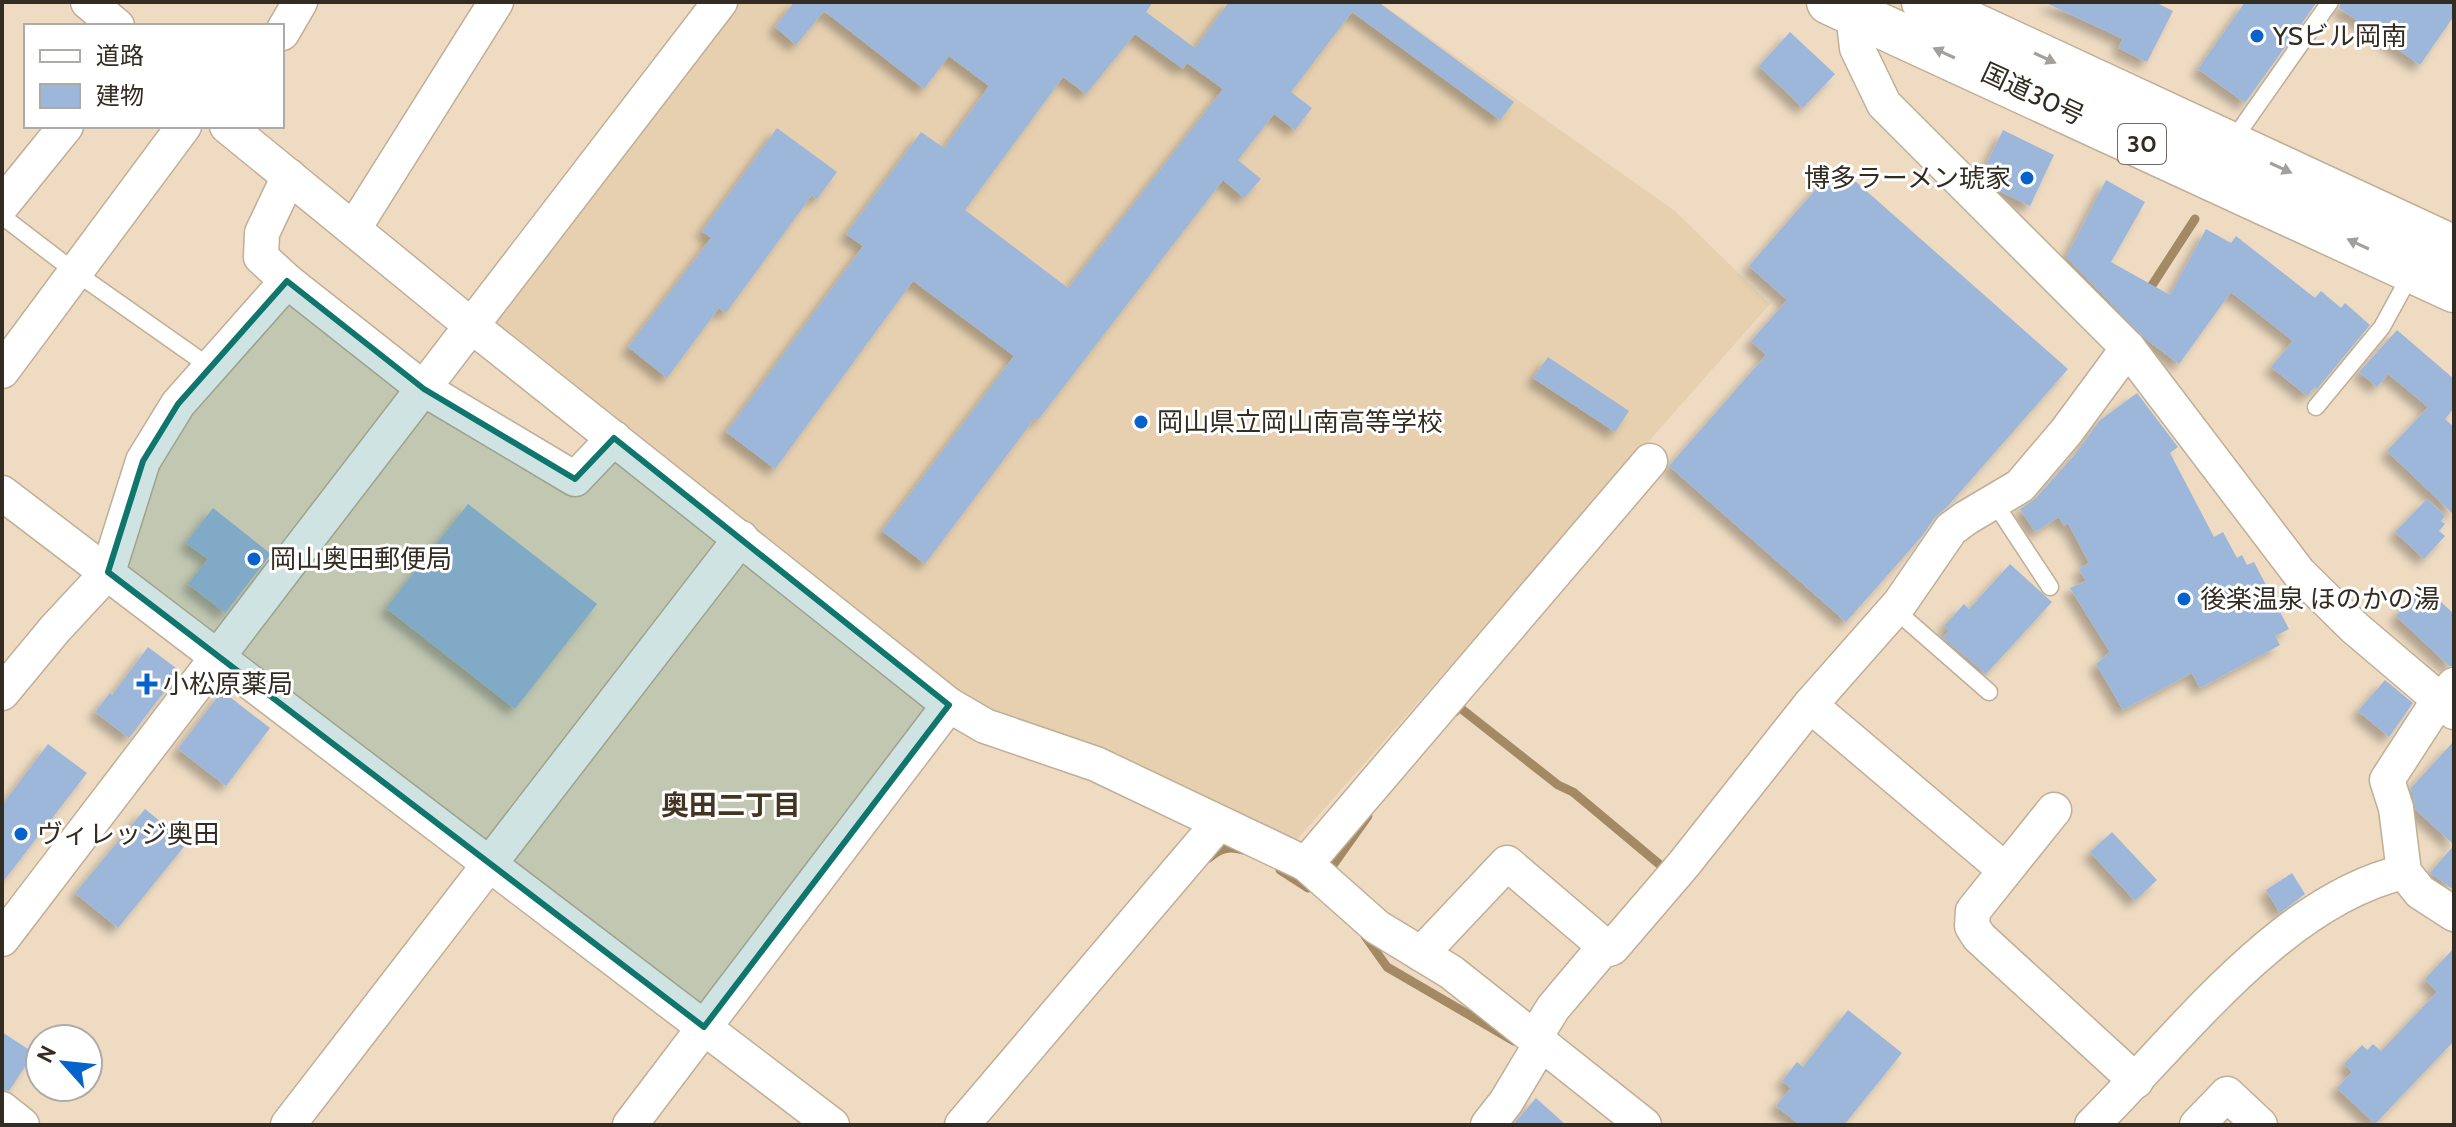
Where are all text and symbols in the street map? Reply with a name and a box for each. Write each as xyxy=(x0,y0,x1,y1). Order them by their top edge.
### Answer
place label: YSビル岡南 xyxy=(2272,20,2407,52)
legend xyxy=(24,24,284,128)
marker: YSビル岡南 xyxy=(2248,27,2266,45)
text: 道路 xyxy=(96,41,144,70)
one-way arrow xyxy=(1933,46,1956,60)
one-way arrow xyxy=(2034,51,2057,65)
street label: 国道30号 xyxy=(1976,56,2090,132)
text: 建物 xyxy=(96,81,144,110)
road number: 30 xyxy=(2118,124,2166,164)
one-way arrow xyxy=(2269,161,2293,175)
place label: 博多ラーメン琥家 xyxy=(1804,162,2011,194)
marker: 博多ラーメン琥家 xyxy=(2018,169,2036,187)
one-way arrow xyxy=(2347,237,2370,251)
place label: 岡山県立岡山南高等学校 xyxy=(1157,406,1443,438)
marker: 岡山県立岡山南高等学校 xyxy=(1132,413,1150,431)
place label: 岡山奥田郵便局 xyxy=(270,543,452,575)
marker: 岡山奥田郵便局 xyxy=(245,550,263,568)
place label: 後楽温泉 ほのかの湯 xyxy=(2200,583,2440,615)
marker: 後楽温泉 ほのかの湯 xyxy=(2175,590,2193,608)
place label: 小松原薬局 xyxy=(163,668,293,700)
marker: 小松原薬局 xyxy=(138,675,156,693)
district label: 奥田二丁目 xyxy=(661,788,801,822)
place label: ヴィレッジ奥田 xyxy=(37,818,219,850)
marker: ヴィレッジ奥田 xyxy=(12,825,30,843)
north arrow xyxy=(24,1023,104,1103)
text: N xyxy=(31,1041,62,1067)

